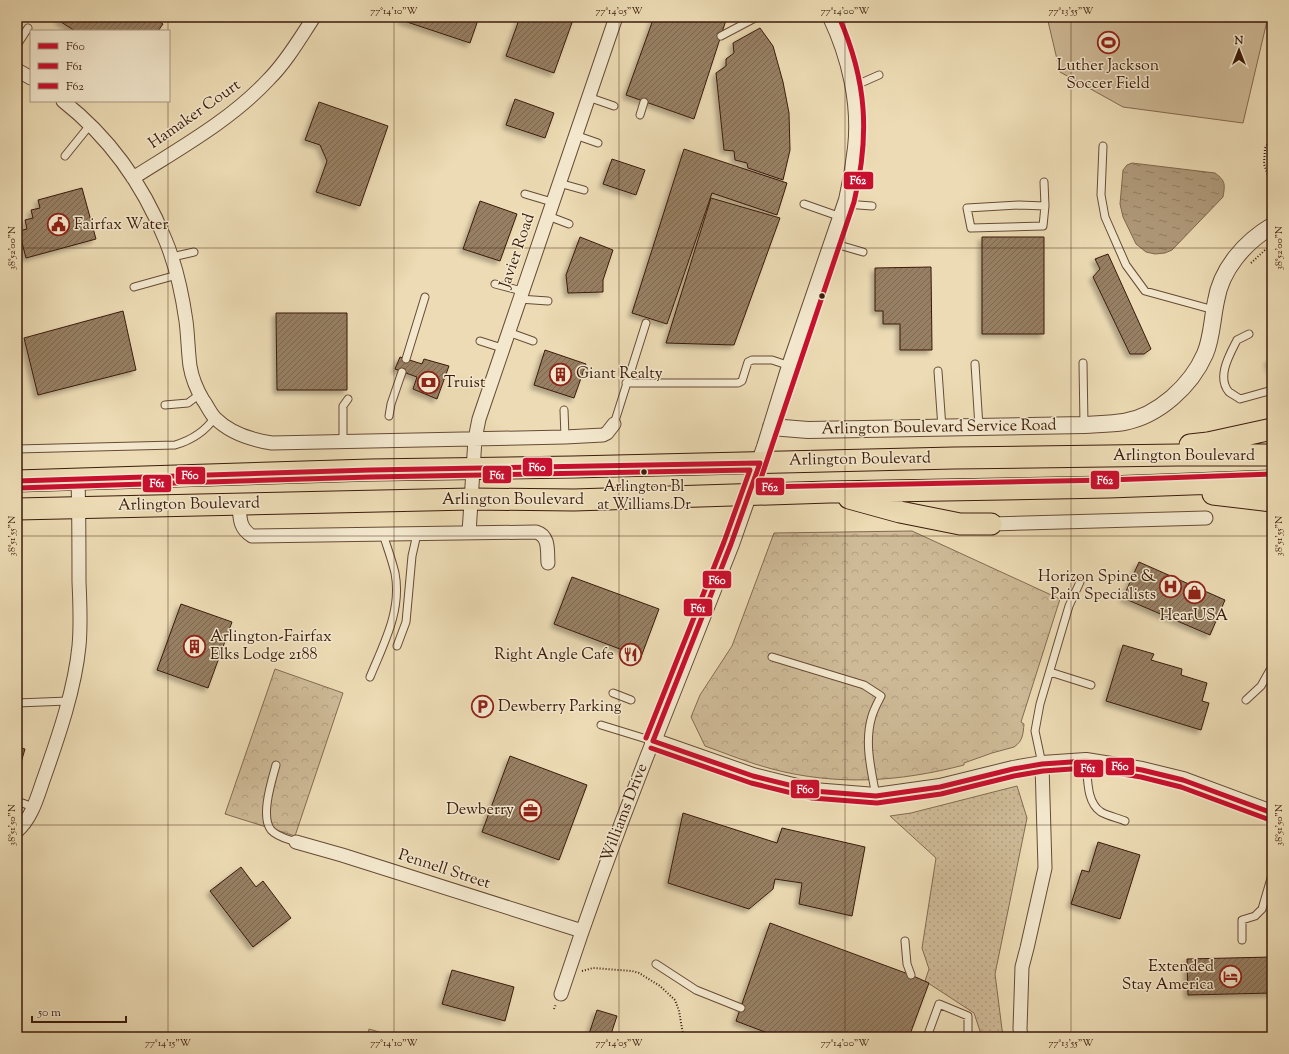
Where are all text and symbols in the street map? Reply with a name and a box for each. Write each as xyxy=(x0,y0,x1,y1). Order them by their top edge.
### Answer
text: 77°14'10"W xyxy=(370,4,418,19)
text: 77°14'05"W xyxy=(595,4,643,19)
text: 77°14'00"W xyxy=(821,4,869,19)
text: 77°13'55"W xyxy=(1049,4,1093,19)
sports icon: Luther Jackson Soccer Field xyxy=(1095,29,1121,55)
legend xyxy=(30,30,170,102)
north arrow xyxy=(1219,30,1259,70)
text: N xyxy=(1234,33,1244,49)
text: F60 xyxy=(66,38,85,56)
place label: Luther Jackson Soccer Field xyxy=(1057,55,1160,96)
text: F61 xyxy=(66,58,82,76)
street label: Hamaker Court xyxy=(144,74,246,155)
text: F62 xyxy=(66,78,84,96)
line badge: F62 xyxy=(843,171,874,190)
text: F62 xyxy=(849,173,867,189)
street label: Javier Road xyxy=(494,211,541,292)
public building icon: Fairfax Water xyxy=(46,212,72,238)
place label: Fairfax Water xyxy=(74,214,169,237)
text: 38°52'00"N xyxy=(5,226,20,270)
text: 38°52'00"N xyxy=(1272,226,1287,270)
unlabelled marker xyxy=(817,291,827,301)
building icon: Giant Realty xyxy=(547,361,573,387)
place label: Giant Realty xyxy=(576,363,663,386)
bank icon: Truist xyxy=(416,370,442,396)
place label: Truist xyxy=(444,372,486,395)
street label: Arlington Boulevard Service Road xyxy=(821,414,1057,442)
street label: Arlington Boulevard xyxy=(1113,445,1255,468)
street label: Arlington Boulevard xyxy=(789,447,931,473)
line badge: F60 xyxy=(522,457,553,477)
text: F60 xyxy=(527,460,546,476)
line badge: F61 xyxy=(482,465,512,484)
line badge: F60 xyxy=(175,466,206,485)
marker: Arlington Bl at Williams Dr xyxy=(639,467,649,477)
text: F60 xyxy=(180,468,199,484)
text: F61 xyxy=(488,468,505,484)
line badge: F62 xyxy=(1090,470,1120,490)
text: F62 xyxy=(1096,473,1114,489)
line badge: F61 xyxy=(142,474,172,493)
text: F61 xyxy=(148,476,165,492)
place label: Arlington Bl at Williams Dr xyxy=(597,477,691,516)
line badge: F62 xyxy=(755,477,785,496)
text: F62 xyxy=(761,480,779,496)
street label: Arlington Boulevard xyxy=(442,489,584,512)
street label: Arlington Boulevard xyxy=(118,492,260,518)
text: 38°51'55"N xyxy=(5,516,20,556)
text: 38°51'55"N xyxy=(1272,516,1287,556)
place label: Horizon Spine & Pain Specialists xyxy=(1038,566,1157,607)
line badge: F60 xyxy=(702,570,732,589)
text: F60 xyxy=(707,573,726,589)
hospital icon: Horizon Spine & Pain Specialists xyxy=(1158,573,1184,599)
shop icon: HearUSA xyxy=(1181,580,1207,606)
line badge: F61 xyxy=(683,598,713,617)
text: F61 xyxy=(689,601,706,617)
place label: HearUSA xyxy=(1160,605,1228,628)
place label: Arlington-Fairfax Elks Lodge 2188 xyxy=(210,626,332,667)
building icon: Arlington-Fairfax Elks Lodge 2188 xyxy=(182,633,208,659)
restaurant icon: Right Angle Cafe xyxy=(617,642,643,668)
place label: Right Angle Cafe xyxy=(494,644,614,667)
parking icon: Dewberry Parking xyxy=(469,694,495,720)
place label: Dewberry Parking xyxy=(498,696,622,719)
line badge: F60 xyxy=(1105,757,1135,776)
line badge: F61 xyxy=(1073,759,1104,778)
text: F60 xyxy=(1110,759,1129,775)
street label: Williams Drive xyxy=(596,760,654,866)
text: F61 xyxy=(1079,761,1096,777)
line badge: F60 xyxy=(790,779,820,799)
text: F60 xyxy=(795,782,814,798)
office icon: Dewberry xyxy=(517,797,543,823)
place label: Dewberry xyxy=(446,799,514,822)
text: 38°51'50"N xyxy=(5,804,20,846)
text: 38°51'50"N xyxy=(1272,804,1287,846)
street label: Pennell Street xyxy=(395,844,493,896)
place label: Extended Stay America xyxy=(1122,956,1215,997)
hotel icon: Extended Stay America xyxy=(1217,963,1243,989)
scale bar xyxy=(32,998,126,1024)
text: 50 m xyxy=(37,1004,61,1022)
text: 77°14'15"W xyxy=(145,1036,191,1051)
text: 77°14'10"W xyxy=(370,1036,418,1051)
text: 77°14'05"W xyxy=(595,1036,643,1051)
text: 77°14'00"W xyxy=(821,1036,869,1051)
text: 77°13'55"W xyxy=(1049,1036,1093,1051)

